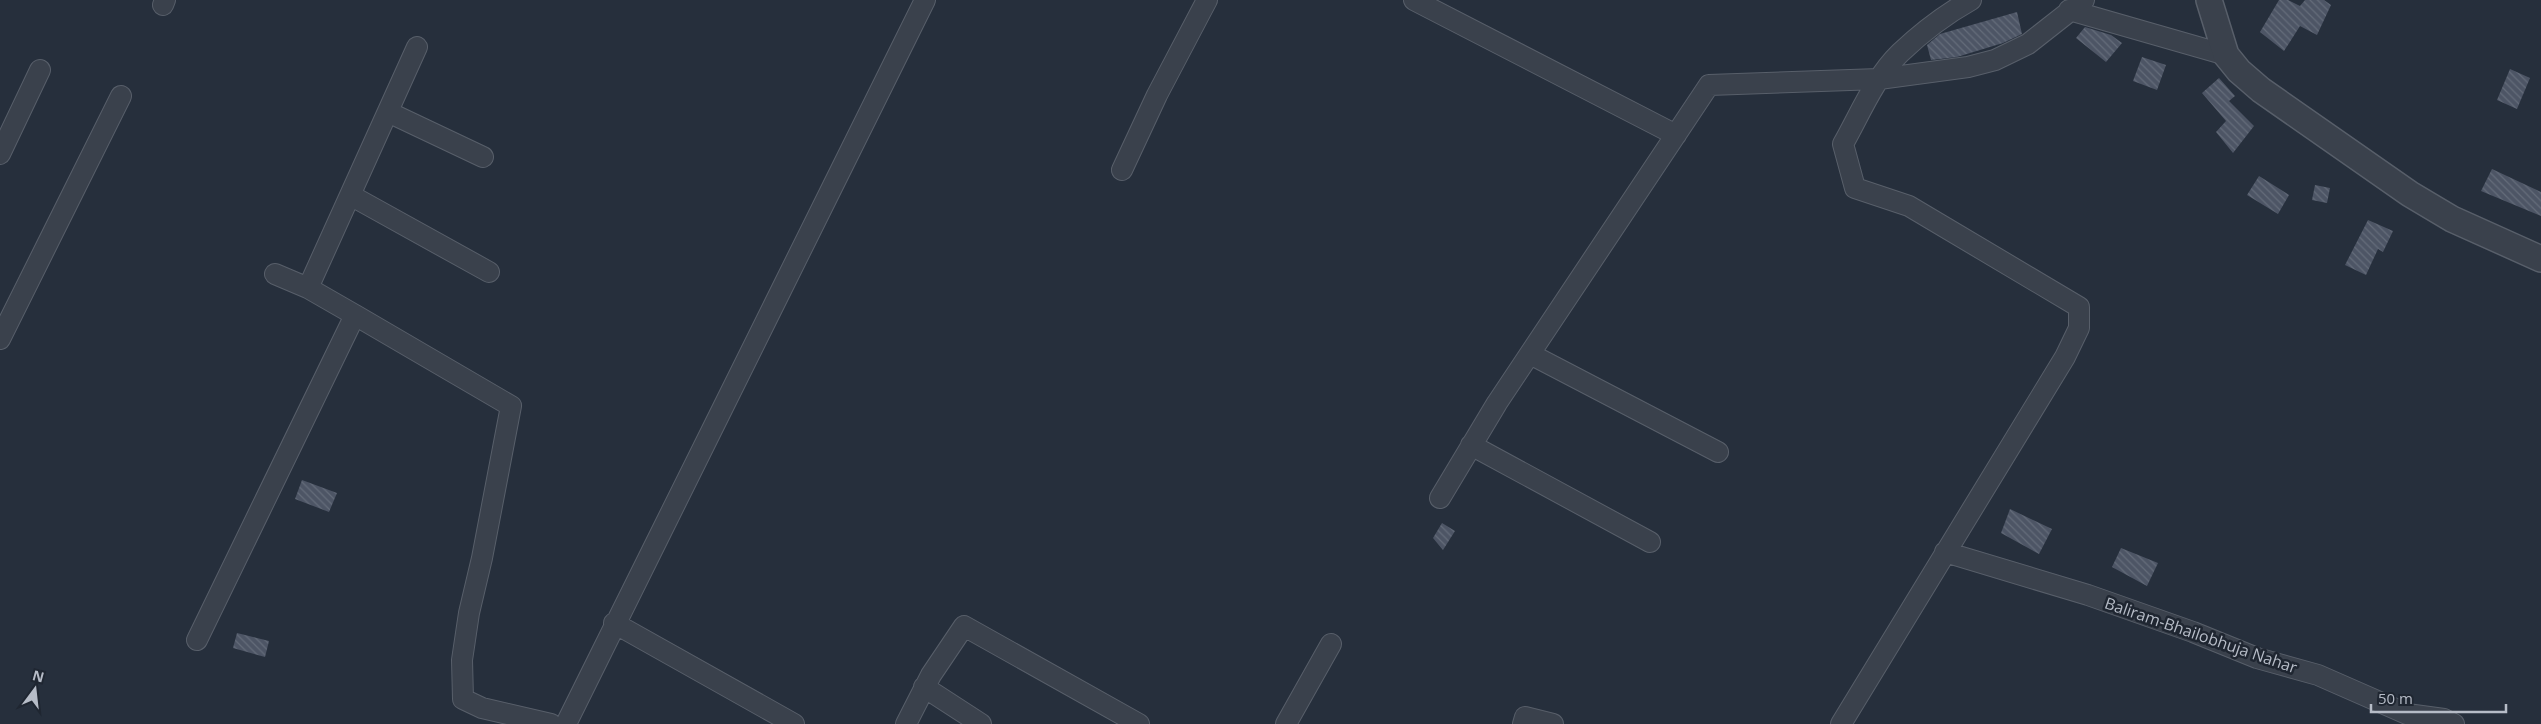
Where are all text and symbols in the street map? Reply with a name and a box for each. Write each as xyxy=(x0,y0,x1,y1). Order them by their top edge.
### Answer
street label: Baliram-Bhailobhuja Nahar xyxy=(2102,592,2301,678)
north arrow xyxy=(10,664,60,714)
text: N xyxy=(31,665,46,687)
scale bar xyxy=(2371,682,2506,714)
text: 50 m xyxy=(2378,688,2413,708)

